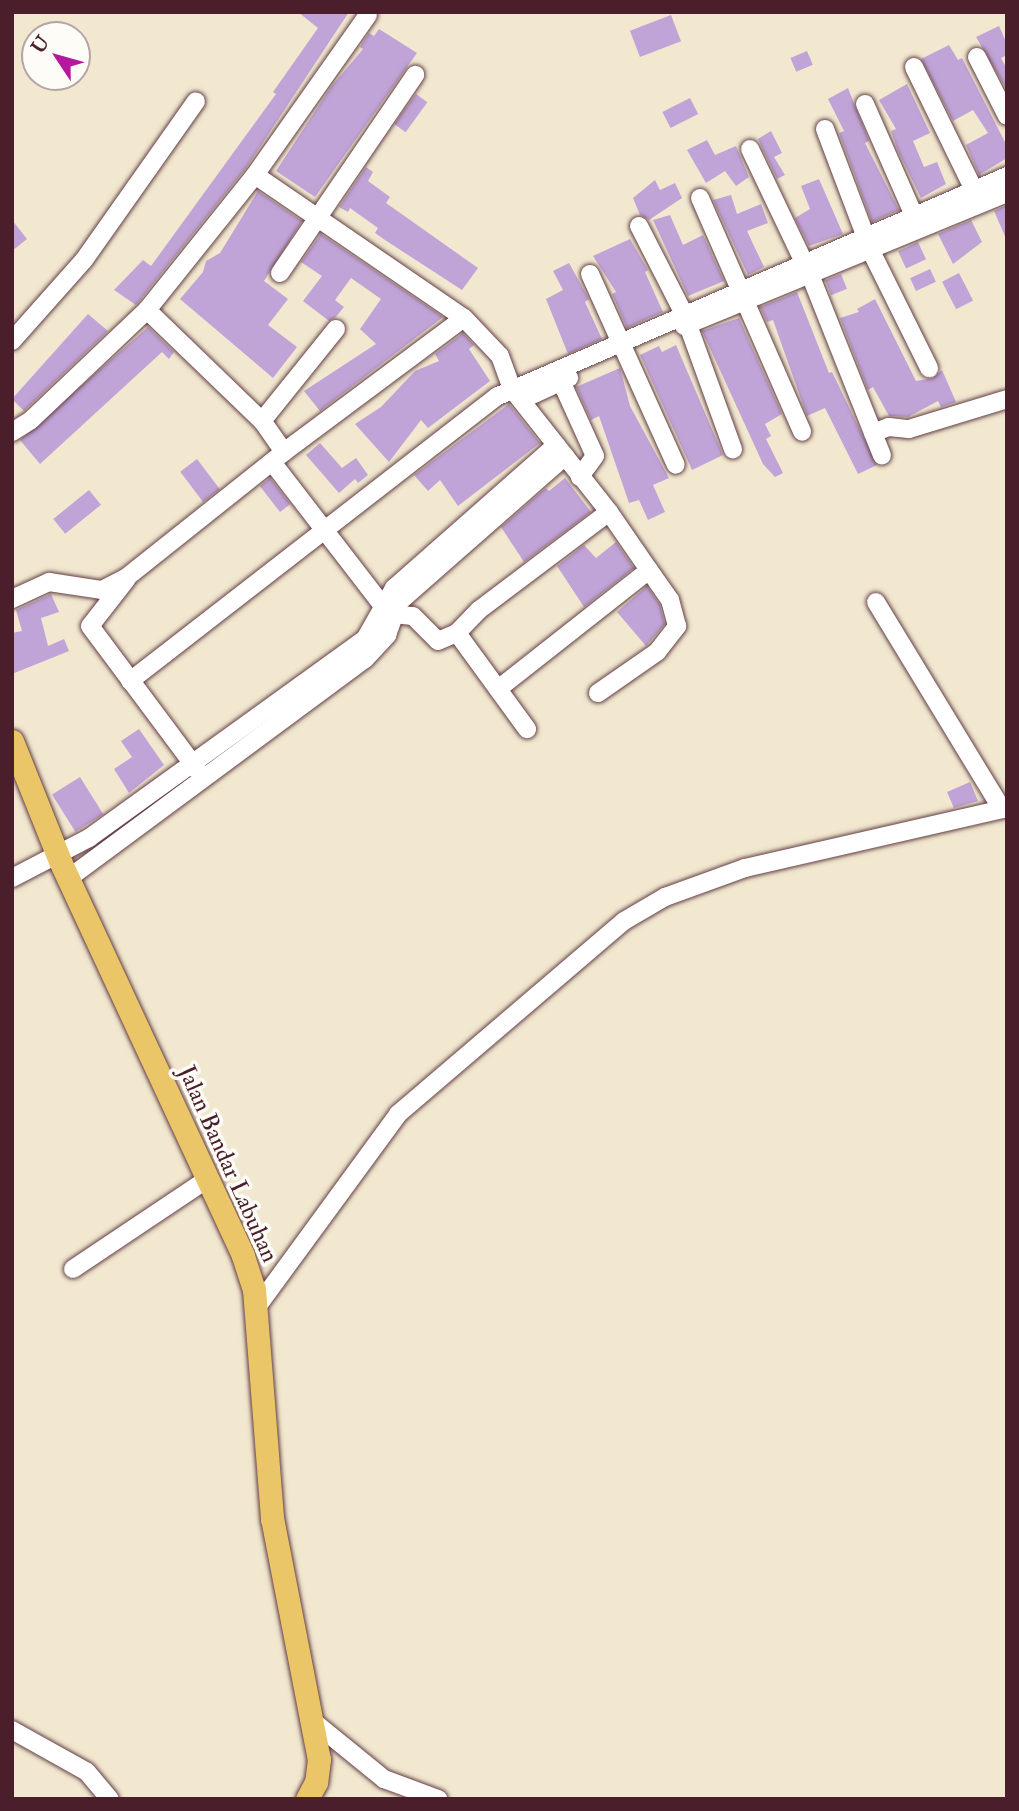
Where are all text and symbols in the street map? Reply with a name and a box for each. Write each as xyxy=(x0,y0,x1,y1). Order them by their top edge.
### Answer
north arrow xyxy=(21,21,91,91)
text: U xyxy=(26,31,55,58)
street label: Jalan Bandar Labuhan xyxy=(172,1061,284,1267)

